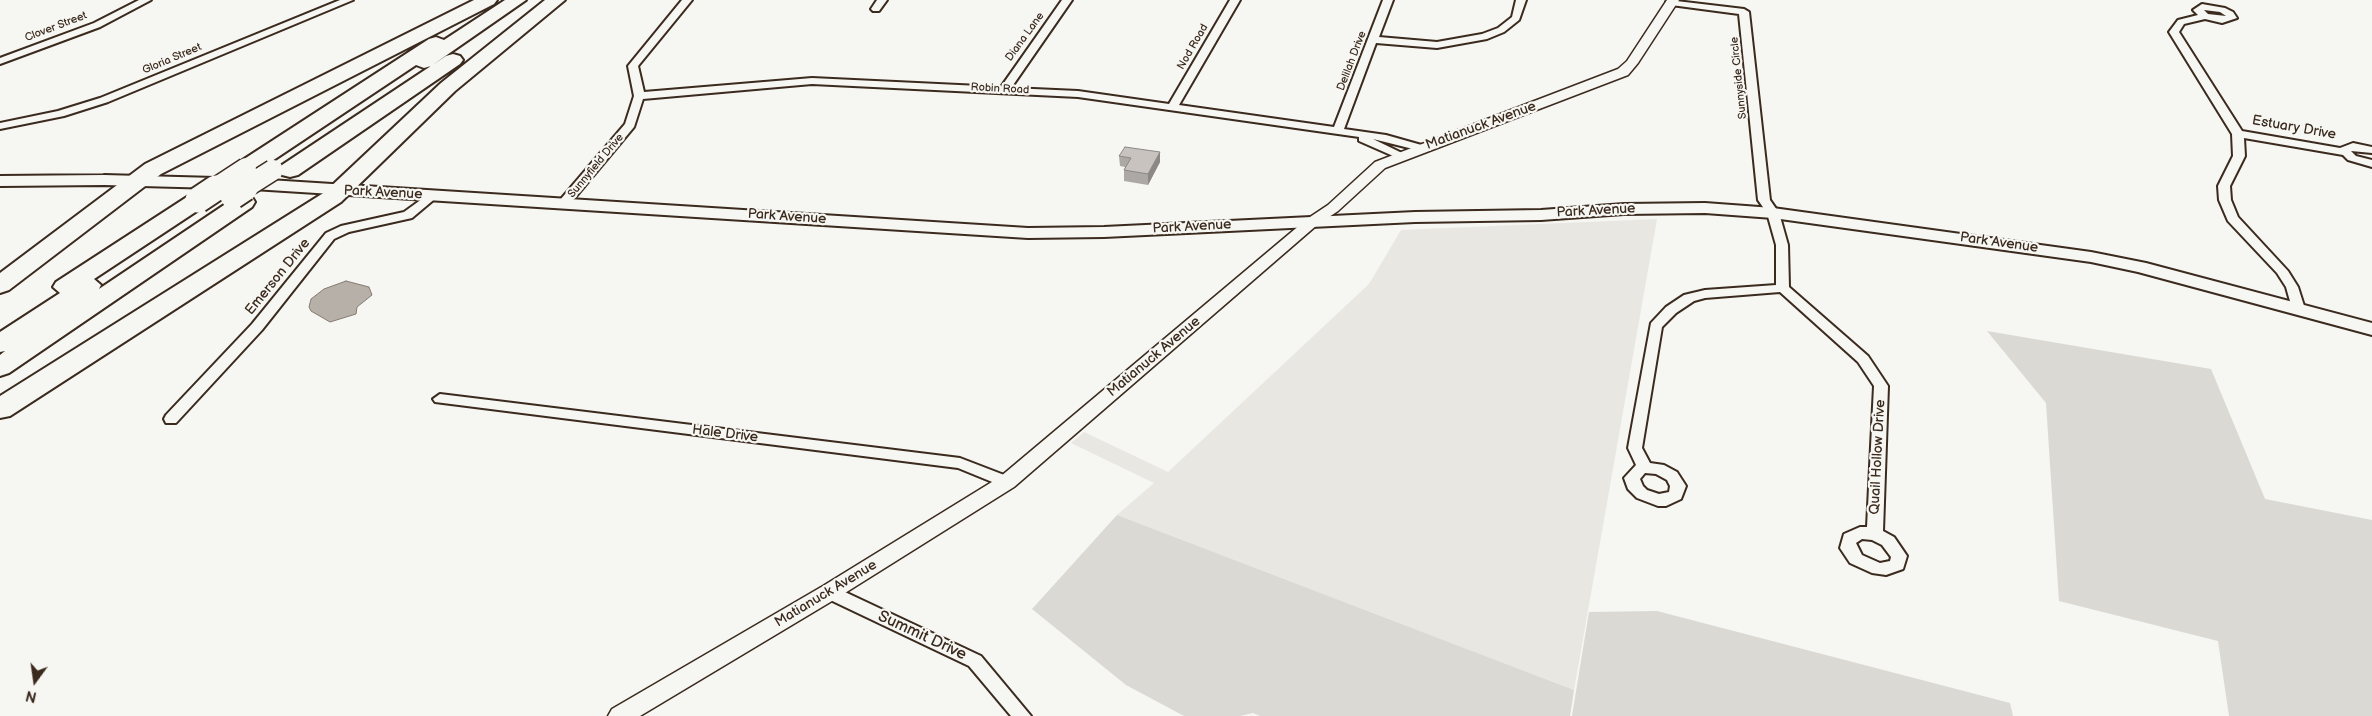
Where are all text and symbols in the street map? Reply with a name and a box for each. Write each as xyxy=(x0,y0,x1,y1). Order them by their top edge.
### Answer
street label: Clover Street xyxy=(23,9,89,45)
street label: Diana Lane xyxy=(1003,10,1047,64)
street label: Nod Road xyxy=(1175,22,1211,72)
street label: Delilah Drive xyxy=(1335,29,1369,93)
street label: Sunnyside Circle xyxy=(1728,36,1750,120)
street label: Gloria Street xyxy=(141,41,203,77)
street label: Robin Road xyxy=(970,81,1030,97)
street label: Matianuck Avenue xyxy=(1424,98,1538,154)
street label: Estuary Drive xyxy=(2251,112,2337,144)
street label: Sunnyfield Drive xyxy=(565,131,627,201)
street label: Park Avenue xyxy=(343,183,423,203)
street label: Park Avenue xyxy=(1556,201,1636,221)
street label: Park Avenue xyxy=(747,206,827,228)
street label: Park Avenue xyxy=(1152,217,1232,237)
street label: Park Avenue xyxy=(1959,229,2039,257)
street label: Emerson Drive xyxy=(242,235,314,319)
street label: Matianuck Avenue xyxy=(1104,313,1204,401)
street label: Quail Hollow Drive xyxy=(1867,399,1889,515)
street label: Hale Drive xyxy=(691,422,759,446)
street label: Matianuck Avenue xyxy=(772,557,880,631)
street label: Summit Drive xyxy=(875,607,969,665)
north arrow xyxy=(10,656,60,706)
text: N xyxy=(24,687,38,706)

